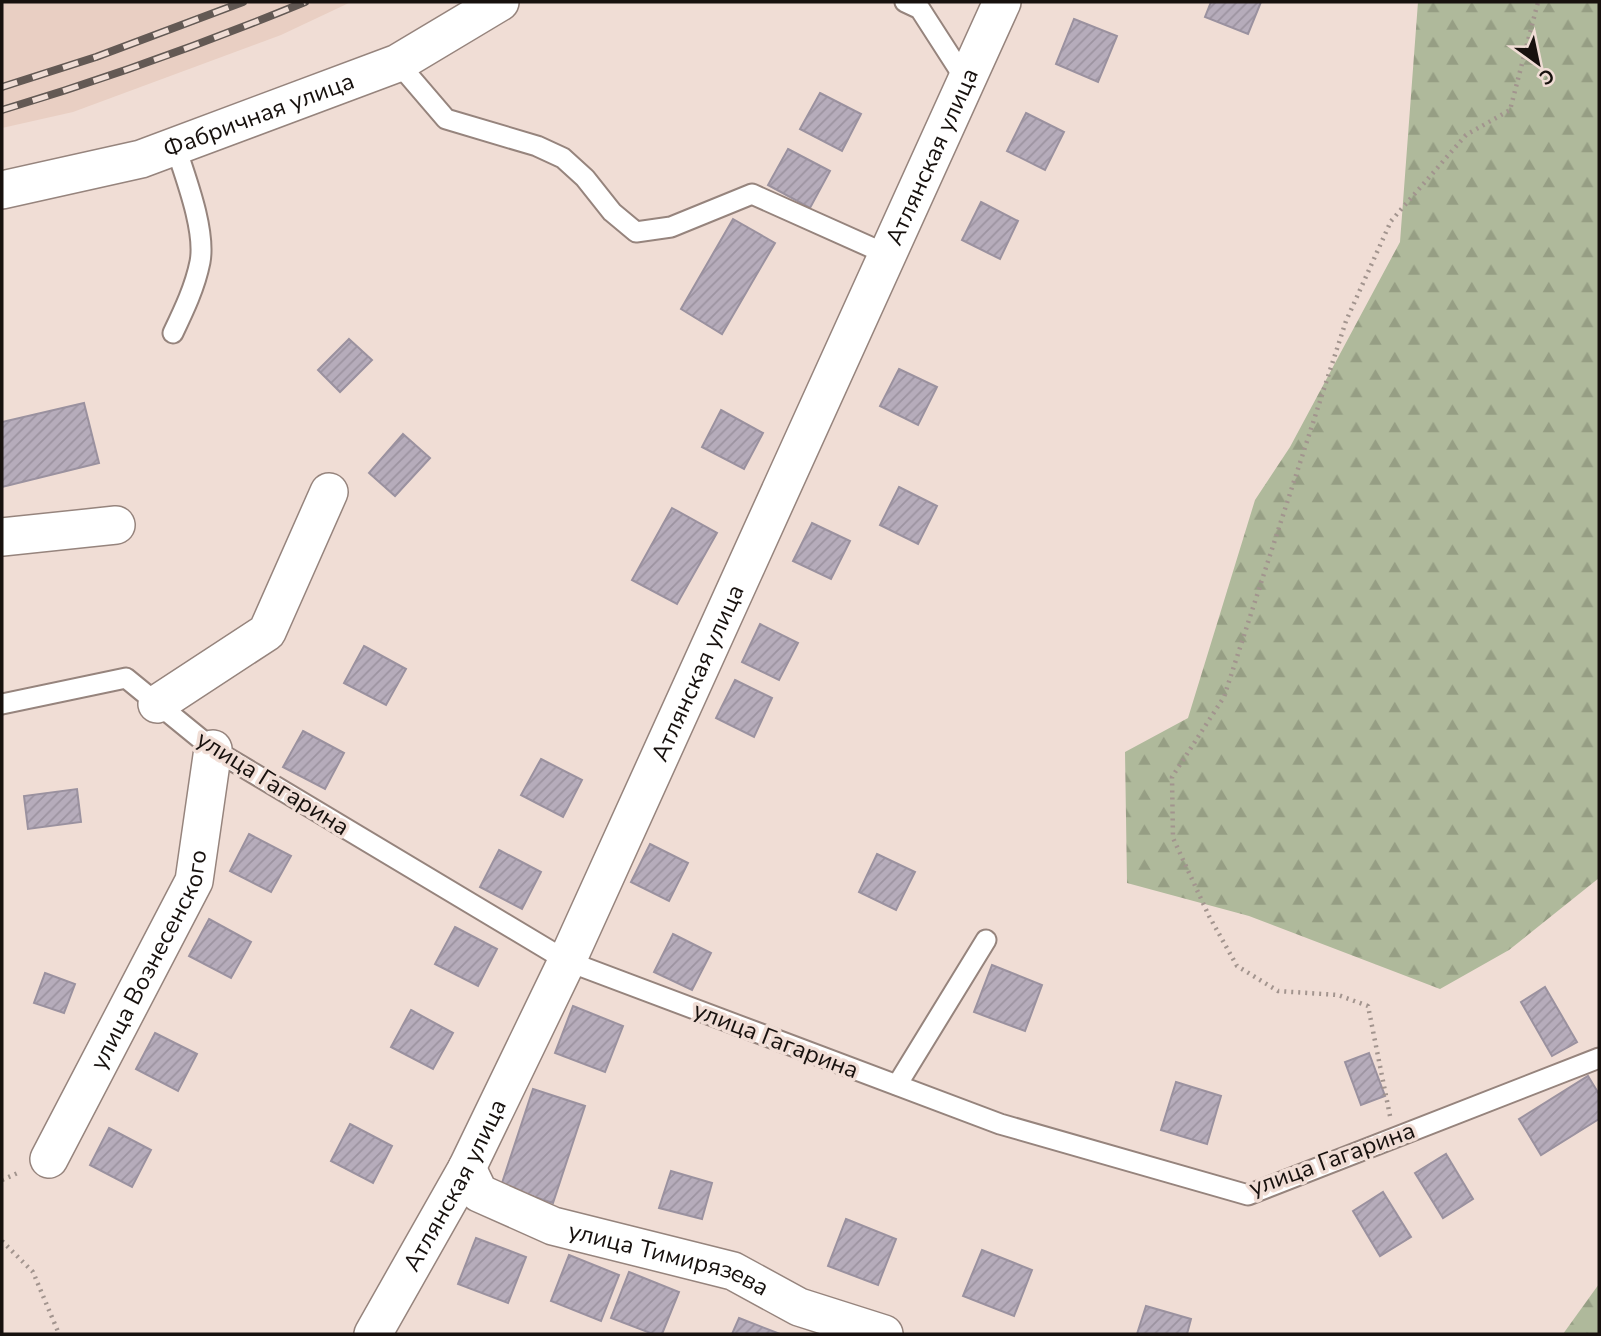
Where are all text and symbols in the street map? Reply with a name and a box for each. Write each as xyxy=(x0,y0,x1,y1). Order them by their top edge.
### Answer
north arrow xyxy=(1503,28,1573,98)
text: С xyxy=(1534,62,1559,91)
street label: Атлянская улица xyxy=(878,63,986,250)
street label: Фабричная улица xyxy=(159,65,359,165)
street label: Атлянская улица xyxy=(644,579,752,767)
street label: улица Гагарина xyxy=(191,723,355,843)
street label: улица Вознесенского xyxy=(82,848,214,1075)
street label: улица Гагарина xyxy=(689,994,863,1086)
street label: Атлянская улица xyxy=(396,1094,514,1277)
street label: улица Гагарина xyxy=(1245,1114,1419,1204)
street label: улица Тимирязева xyxy=(565,1214,775,1304)

